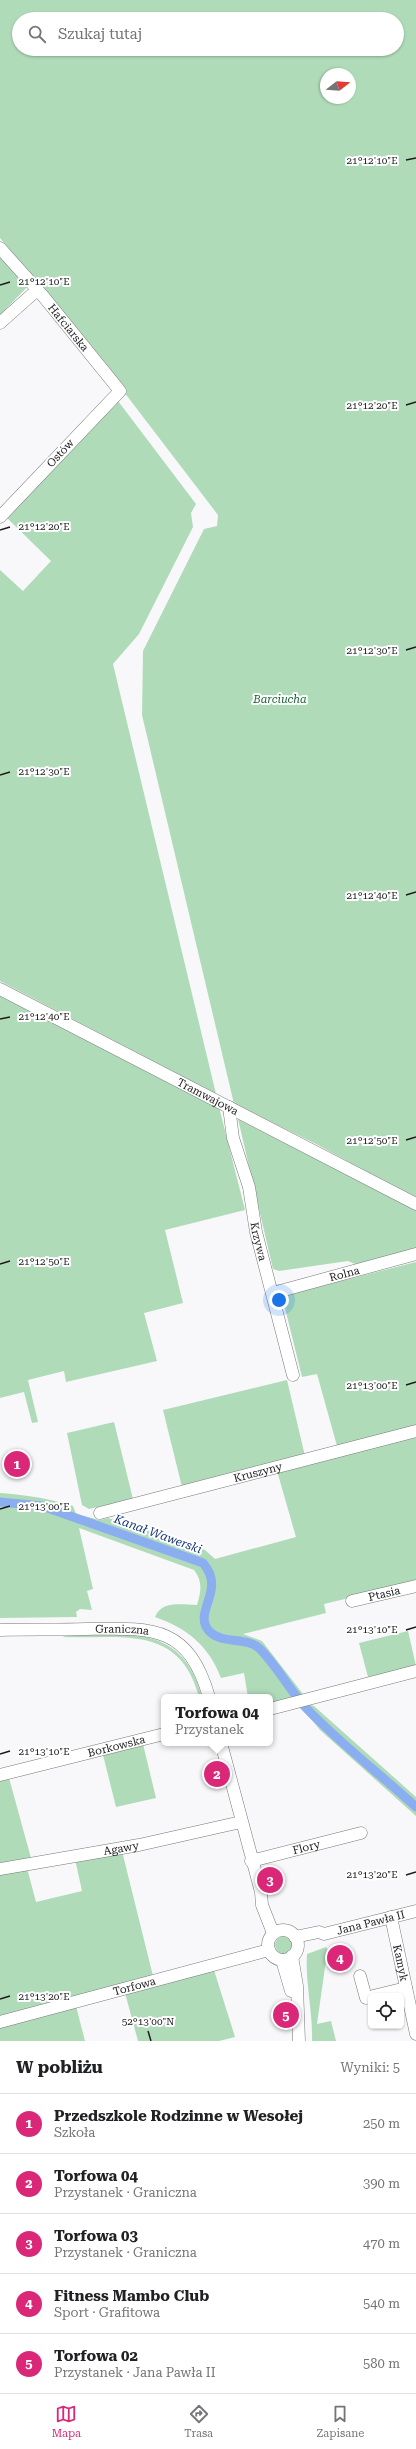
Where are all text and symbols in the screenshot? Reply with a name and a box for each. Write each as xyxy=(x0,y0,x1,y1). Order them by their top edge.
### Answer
search box xyxy=(12,12,404,56)
icon: search xyxy=(26,23,48,45)
text: Szukaj tutaj xyxy=(58,25,142,43)
north arrow xyxy=(320,68,356,104)
text: 21°12'10"E xyxy=(346,155,398,166)
text: 21°12'10"E xyxy=(18,276,70,287)
street label: Hafciarska xyxy=(45,301,91,354)
text: 21°12'20"E xyxy=(346,400,398,411)
street label: Ostów xyxy=(44,436,77,470)
text: 21°12'20"E xyxy=(18,521,70,532)
text: 21°12'30"E xyxy=(346,645,398,656)
park label: Barciucha xyxy=(252,693,307,706)
text: 21°12'30"E xyxy=(18,766,70,777)
text: 21°12'40"E xyxy=(346,890,398,901)
text: 21°12'40"E xyxy=(18,1011,70,1022)
street label: Tramwajowa xyxy=(175,1076,241,1118)
text: 21°12'50"E xyxy=(346,1135,398,1146)
street label: Krzywa xyxy=(248,1221,269,1262)
text: 21°12'50"E xyxy=(18,1256,70,1267)
street label: Rolna xyxy=(328,1264,361,1284)
your location xyxy=(269,1290,289,1310)
text: 21°13'00"E xyxy=(346,1380,398,1391)
pin: 1 xyxy=(4,1449,30,1479)
street label: Kruszyny xyxy=(232,1460,284,1485)
text: 21°13'00"E xyxy=(18,1501,70,1512)
water label: Kanał Wawerski xyxy=(111,1511,204,1556)
street label: Ptasia xyxy=(367,1584,401,1604)
street label: Graniczna xyxy=(95,1623,150,1638)
text: 21°13'10"E xyxy=(346,1624,398,1635)
popup xyxy=(161,1694,273,1746)
text: Torfowa 04 xyxy=(175,1704,259,1722)
text: Przystanek xyxy=(175,1722,244,1737)
street label: Borkowska xyxy=(86,1733,147,1760)
text: 21°13'10"E xyxy=(18,1746,70,1757)
pin: 2 xyxy=(204,1759,230,1789)
street label: Flory xyxy=(291,1838,322,1857)
street label: Agawy xyxy=(103,1839,140,1858)
pin: 3 xyxy=(257,1865,283,1895)
text: 21°13'20"E xyxy=(346,1869,398,1880)
street label: Jana Pawła II xyxy=(335,1908,406,1938)
pin: 4 xyxy=(327,1943,353,1973)
street label: Kamyk xyxy=(390,1943,411,1983)
street label: Torfowa xyxy=(112,1975,157,1998)
text: 21°13'20"E xyxy=(18,1991,70,2002)
map controls xyxy=(368,1993,404,2029)
button: locate xyxy=(368,1993,404,2029)
pin: 5 xyxy=(273,2000,299,2030)
text: 52°13'00"N xyxy=(122,2016,174,2027)
text: W pobliżu xyxy=(16,2057,103,2077)
text: Wyniki: 5 xyxy=(341,2060,400,2075)
text: Przedszkole Rodzinne w Wesołej xyxy=(54,2107,303,2125)
text: 1 xyxy=(25,2116,33,2131)
text: 250 m xyxy=(363,2116,400,2131)
text: Szkoła xyxy=(54,2125,95,2140)
text: Torfowa 04 xyxy=(54,2167,138,2185)
text: 2 xyxy=(25,2176,33,2191)
text: 390 m xyxy=(363,2176,400,2191)
text: Przystanek · Graniczna xyxy=(54,2185,197,2200)
text: Torfowa 03 xyxy=(54,2227,138,2245)
text: 3 xyxy=(25,2236,33,2251)
text: 470 m xyxy=(363,2236,400,2251)
text: Przystanek · Graniczna xyxy=(54,2245,197,2260)
text: Fitness Mambo Club xyxy=(54,2287,209,2305)
text: 4 xyxy=(25,2296,33,2311)
text: 540 m xyxy=(363,2296,400,2311)
text: Sport · Grafitowa xyxy=(54,2305,160,2320)
text: Torfowa 02 xyxy=(54,2347,138,2365)
text: 5 xyxy=(25,2356,33,2371)
text: 580 m xyxy=(363,2356,400,2371)
text: Przystanek · Jana Pawła II xyxy=(54,2365,216,2380)
tab: Mapa xyxy=(52,2403,81,2440)
tab: Trasa xyxy=(184,2403,213,2440)
tab: Zapisane xyxy=(316,2403,364,2440)

